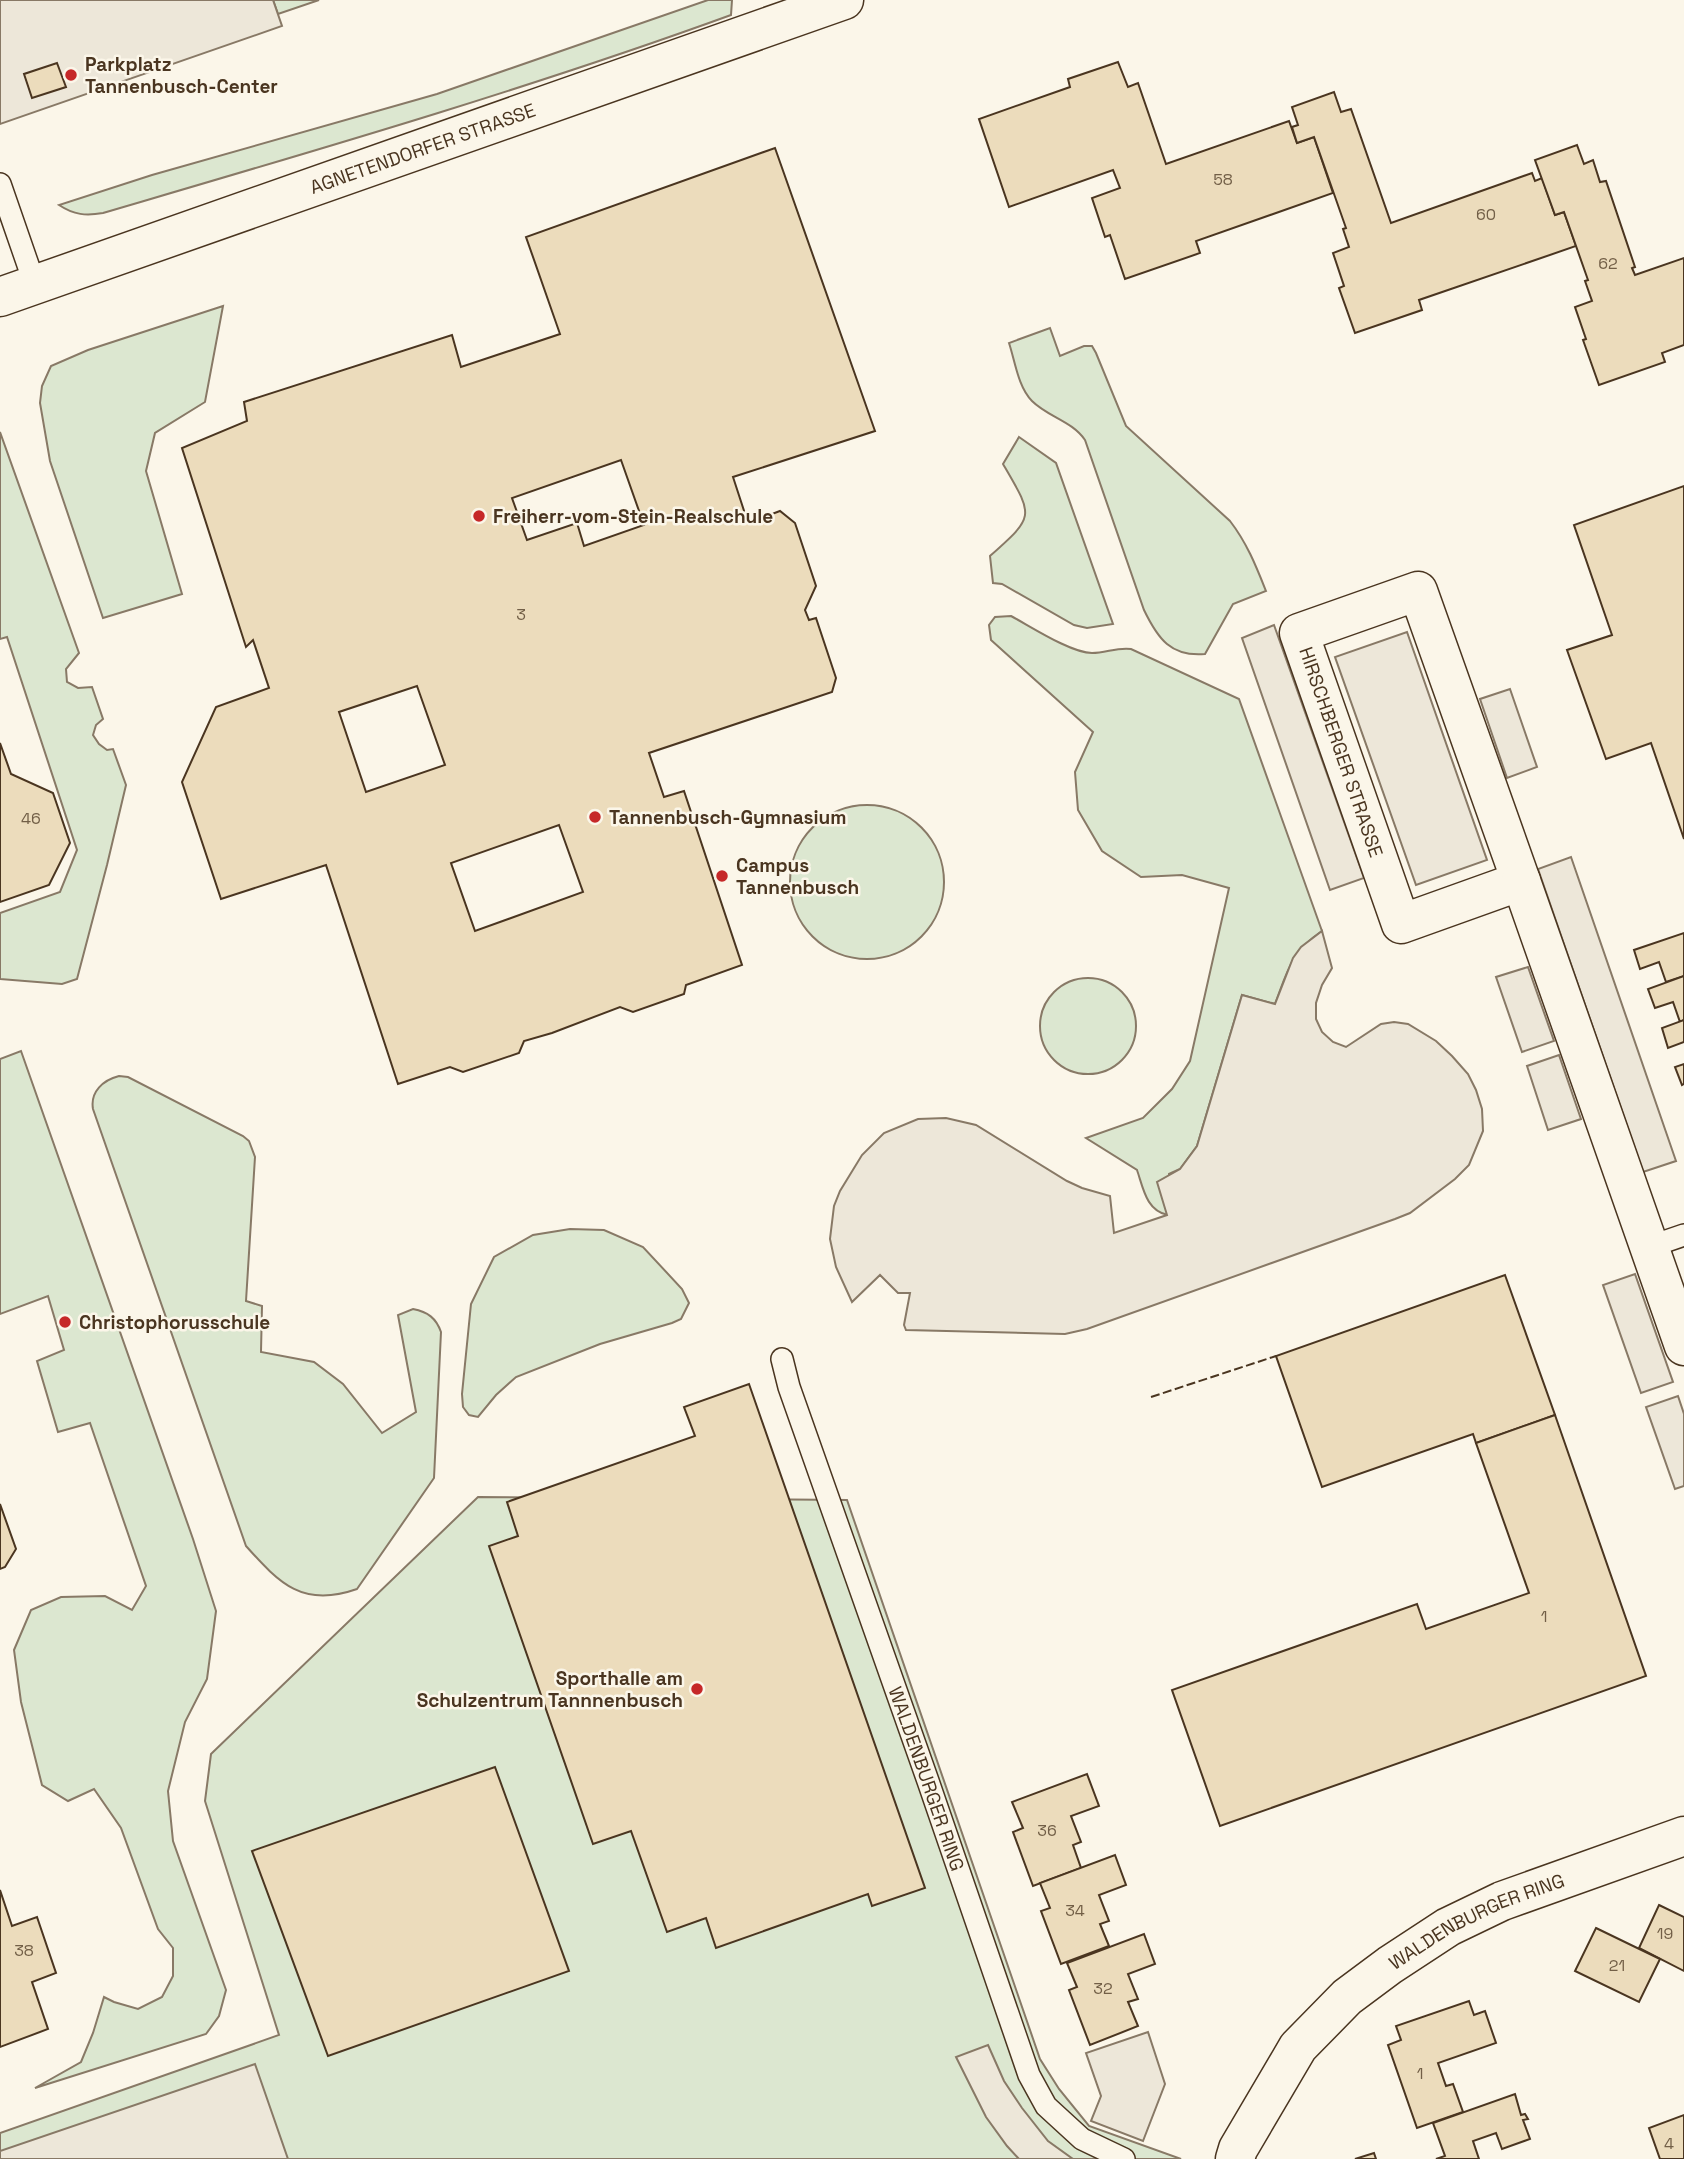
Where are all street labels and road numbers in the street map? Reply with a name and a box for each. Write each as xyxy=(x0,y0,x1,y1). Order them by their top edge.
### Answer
street label: AGNETENDORFER STRASSE xyxy=(306,97,539,200)
street label: HIRSCHBERGER STRASSE xyxy=(1293,644,1389,860)
street label: WALDENBURGER RING xyxy=(883,1683,970,1874)
street label: WALDENBURGER RING xyxy=(1384,1867,1568,1975)

